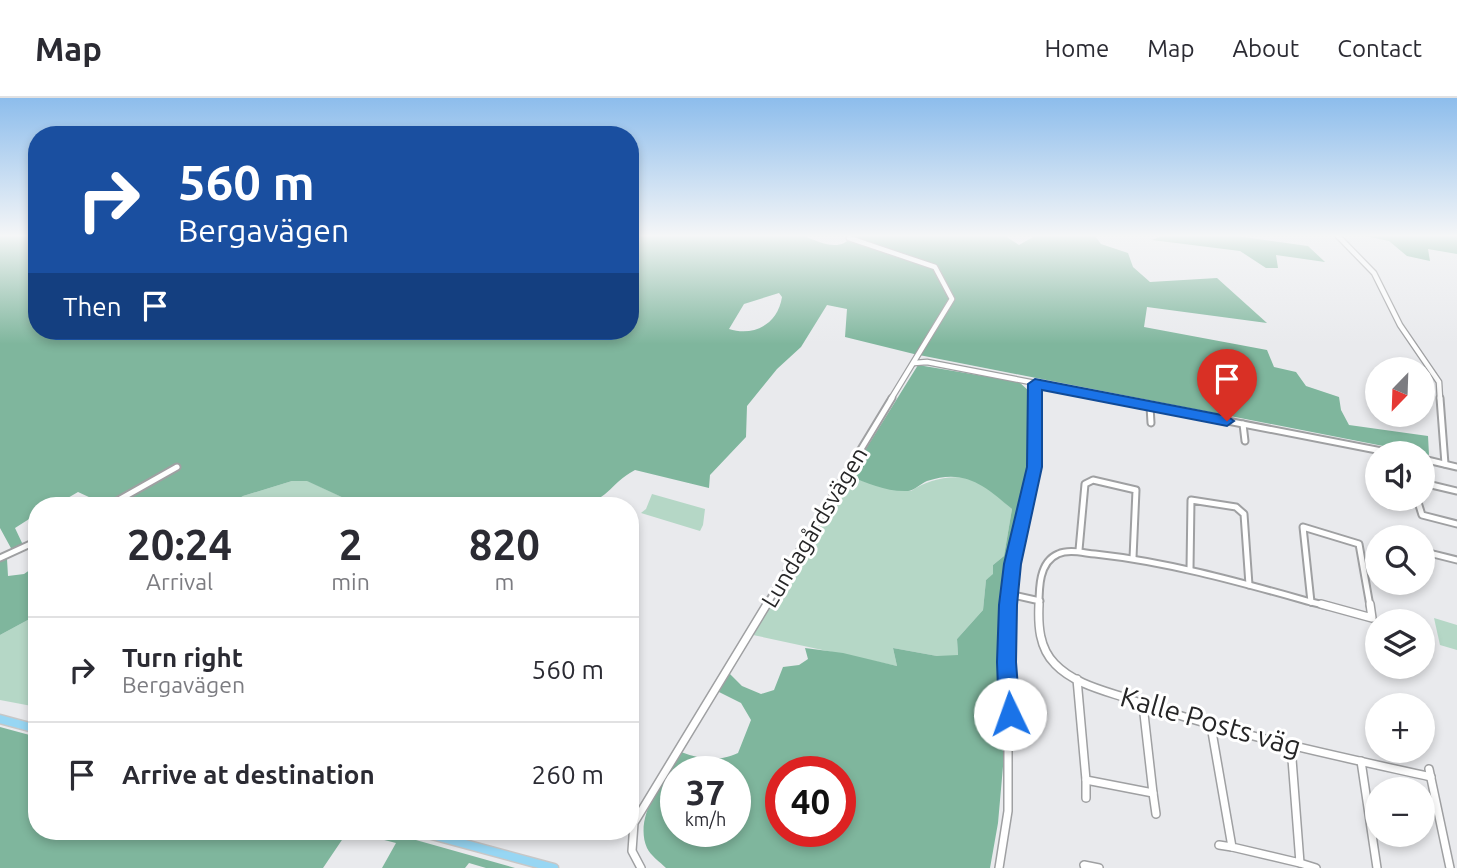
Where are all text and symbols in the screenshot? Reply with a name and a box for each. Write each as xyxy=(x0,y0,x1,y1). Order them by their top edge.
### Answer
text: Map xyxy=(35,30,102,67)
text: Home xyxy=(1044,35,1109,62)
text: Map xyxy=(1147,35,1194,62)
text: About xyxy=(1232,35,1299,62)
text: Contact xyxy=(1337,35,1422,62)
icon: right xyxy=(63,154,154,245)
text: 560 m xyxy=(178,154,315,209)
text: Bergavägen xyxy=(178,212,349,248)
icon: arrive xyxy=(136,287,174,325)
text: Then xyxy=(63,292,122,321)
pin xyxy=(1197,349,1257,421)
north arrow xyxy=(1365,357,1435,427)
map controls xyxy=(1365,357,1435,847)
icon: arrive xyxy=(1208,360,1246,398)
button: sound xyxy=(1365,441,1435,511)
street label: Lundagårdsvägen xyxy=(756,442,872,612)
text: 20:24 xyxy=(127,521,232,568)
text: 2 xyxy=(339,521,362,568)
text: 820 xyxy=(469,521,540,568)
button: search xyxy=(1365,525,1435,595)
text: Arrival xyxy=(146,569,213,594)
text: min xyxy=(331,569,370,594)
text: m xyxy=(494,569,514,594)
button: layers xyxy=(1365,609,1435,679)
text: Turn right xyxy=(122,643,243,672)
icon: right xyxy=(63,651,101,689)
text: 560 m xyxy=(532,655,604,684)
text: Bergavägen xyxy=(122,672,245,697)
position arrow xyxy=(973,677,1047,751)
street label: Kalle Posts väg xyxy=(1117,680,1305,762)
button: + xyxy=(1365,693,1435,763)
icon: arrive xyxy=(63,756,101,794)
speed limit sign: 40 xyxy=(765,756,856,847)
text: Arrive at destination xyxy=(122,760,375,789)
text: 260 m xyxy=(532,760,604,789)
text: 37 xyxy=(686,772,725,812)
button: − xyxy=(1365,777,1435,847)
text: km/h xyxy=(685,809,726,829)

